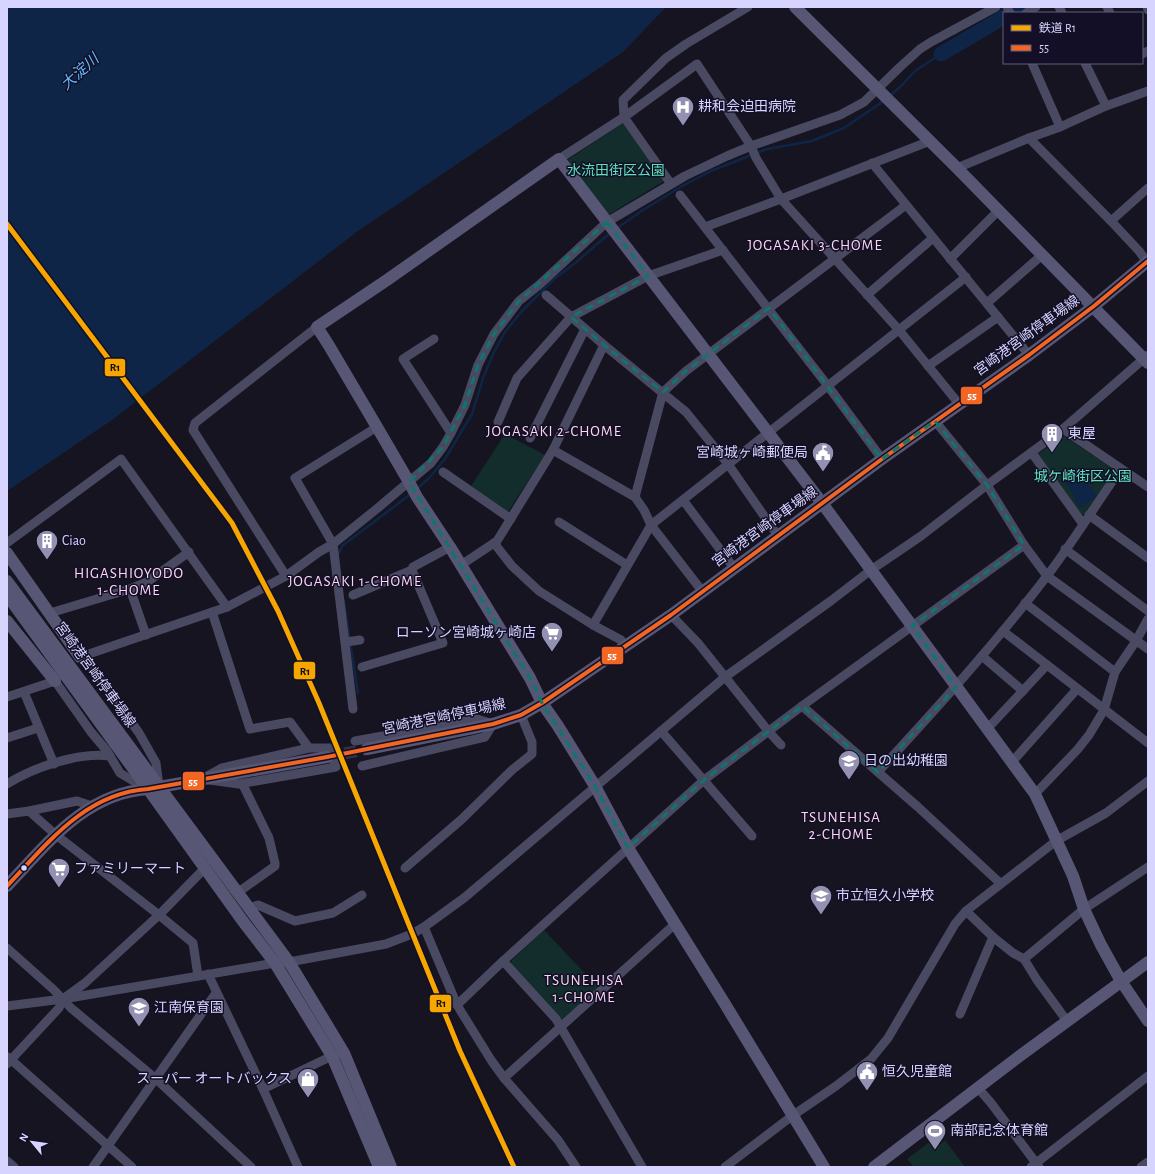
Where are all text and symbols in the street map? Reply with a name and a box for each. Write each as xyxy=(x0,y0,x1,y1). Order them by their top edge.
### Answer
legend xyxy=(1003,12,1143,64)
text: 鉄道 R1 xyxy=(1039,21,1076,34)
text: 55 xyxy=(1039,42,1049,54)
water label: 大淀川 xyxy=(58,49,103,93)
hospital icon: 耕和会迫田病院 xyxy=(670,94,696,127)
place label: 耕和会迫田病院 xyxy=(698,99,796,114)
park label: 水流田街区公園 xyxy=(567,163,665,178)
district label: JOGASAKI 3-CHOME xyxy=(747,238,883,253)
street label: 宮崎港宮崎停車場線 xyxy=(971,292,1082,379)
line badge: R1 xyxy=(104,358,126,377)
text: R1 xyxy=(110,362,120,373)
line badge: 55 xyxy=(960,386,983,405)
text: 55 xyxy=(967,390,977,401)
building icon: 東屋 xyxy=(1039,421,1065,454)
district label: JOGASAKI 2-CHOME xyxy=(486,424,622,439)
place label: 東屋 xyxy=(1068,426,1096,441)
public building icon: 宮崎城ヶ崎郵便局 xyxy=(810,440,836,473)
place label: 宮崎城ヶ崎郵便局 xyxy=(696,445,808,460)
park label: 城ケ崎街区公園 xyxy=(1034,469,1132,484)
street label: 宮崎港宮崎停車場線 xyxy=(709,483,820,570)
building icon: Ciao xyxy=(34,528,60,561)
place label: Ciao xyxy=(62,534,86,548)
district label: HIGASHIOYODO 1-CHOME xyxy=(74,566,184,598)
district label: JOGASAKI 1-CHOME xyxy=(288,574,422,589)
street label: 宮崎港宮崎停車場線 xyxy=(52,619,139,730)
supermarket icon: ローソン宮崎城ヶ崎店 xyxy=(539,620,565,653)
place label: ローソン宮崎城ヶ崎店 xyxy=(396,625,536,640)
line badge: 55 xyxy=(601,646,624,665)
text: 55 xyxy=(607,650,617,661)
line badge: R1 xyxy=(293,661,316,680)
text: R1 xyxy=(300,666,310,677)
street label: 宮崎港宮崎停車場線 xyxy=(381,696,507,737)
school or university icon: 日の出幼稚園 xyxy=(836,748,862,781)
place label: 日の出幼稚園 xyxy=(864,753,948,768)
line badge: 55 xyxy=(182,771,205,791)
text: 55 xyxy=(188,776,198,787)
district label: TSUNEHISA 2-CHOME xyxy=(801,810,881,842)
supermarket icon: ファミリーマート xyxy=(46,856,72,889)
place label: ファミリーマート xyxy=(74,862,186,876)
unlabelled marker xyxy=(19,863,29,873)
school or university icon: 市立恒久小学校 xyxy=(808,883,834,916)
place label: 市立恒久小学校 xyxy=(836,888,934,903)
district label: TSUNEHISA 1-CHOME xyxy=(544,973,624,1005)
line badge: R1 xyxy=(429,994,452,1013)
school or university icon: 江南保育園 xyxy=(126,995,152,1028)
text: R1 xyxy=(436,998,446,1009)
place label: 江南保育園 xyxy=(154,1000,224,1015)
public building icon: 恒久児童館 xyxy=(854,1059,880,1092)
place label: 恒久児童館 xyxy=(882,1064,952,1079)
shop icon: スーパー オートバックス xyxy=(295,1066,321,1099)
place label: スーパー オートバックス xyxy=(136,1071,292,1086)
sports icon: 南部記念体育館 xyxy=(922,1118,948,1151)
north arrow xyxy=(12,1122,52,1162)
place label: 南部記念体育館 xyxy=(950,1123,1048,1138)
text: N xyxy=(17,1131,30,1143)

